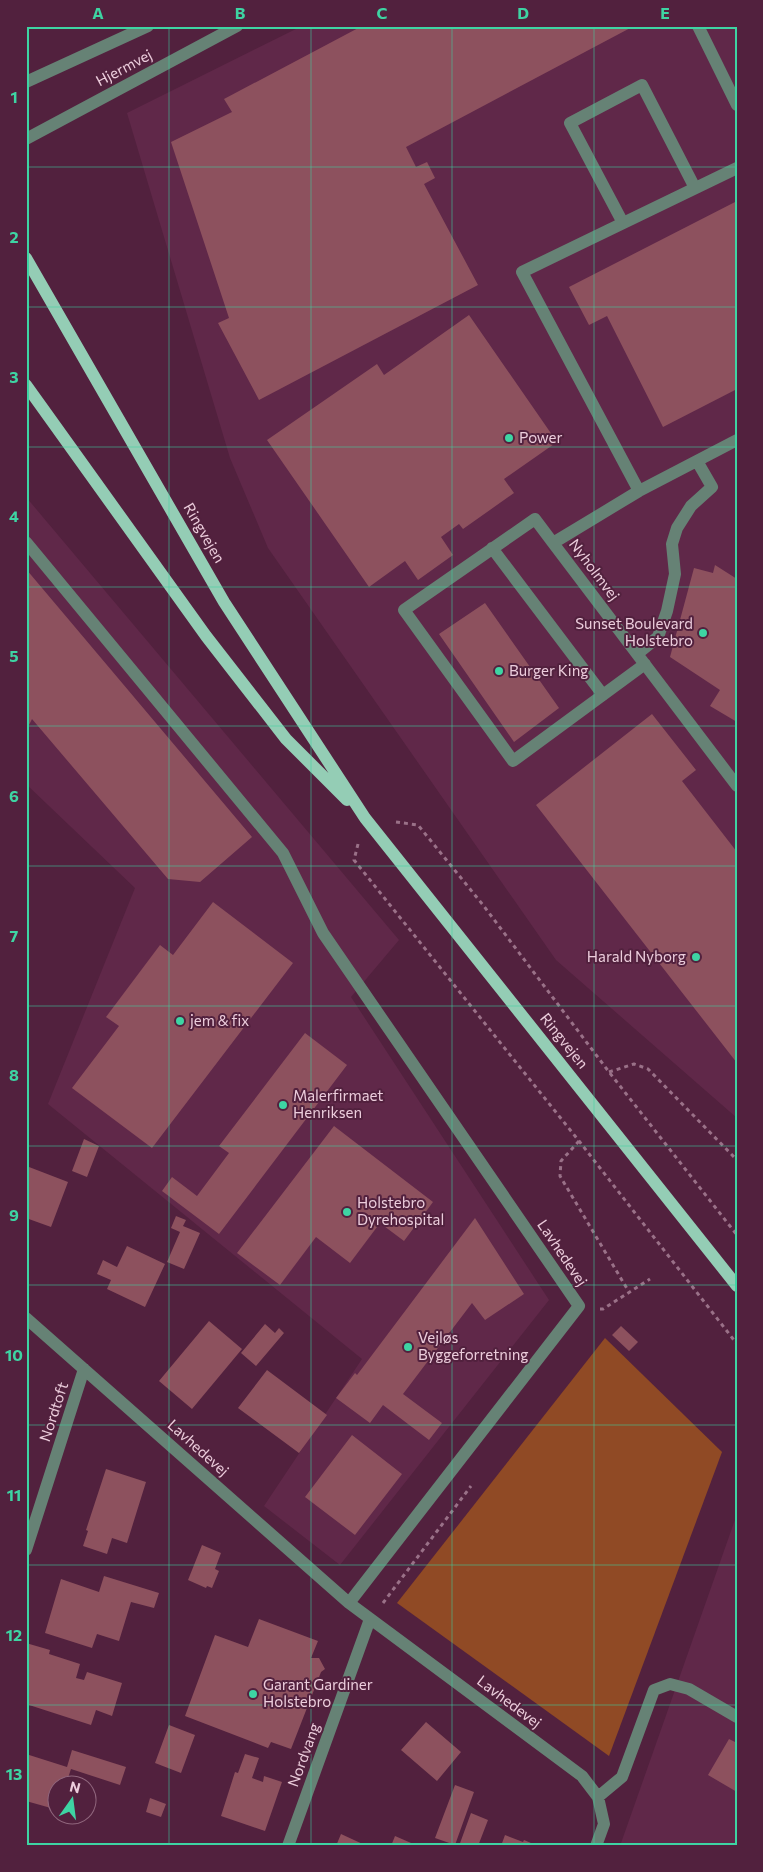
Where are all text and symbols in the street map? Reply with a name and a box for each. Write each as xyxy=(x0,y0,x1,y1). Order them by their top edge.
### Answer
text: A xyxy=(92,3,104,22)
text: B xyxy=(235,3,246,22)
text: C xyxy=(377,3,388,22)
text: D xyxy=(517,3,529,22)
text: E xyxy=(660,3,670,22)
street label: Hjermvej xyxy=(92,45,155,89)
text: 1 xyxy=(10,87,18,106)
text: 2 xyxy=(9,227,19,246)
text: 3 xyxy=(9,367,19,386)
place label: Power xyxy=(519,428,563,446)
marker: Power xyxy=(503,432,515,444)
street label: Ringvejen xyxy=(180,499,229,566)
text: 4 xyxy=(9,506,19,525)
street label: Nyholmvej xyxy=(566,535,624,604)
place label: Sunset Boulevard Holstebro xyxy=(575,614,693,649)
marker: Sunset Boulevard Holstebro xyxy=(697,627,709,639)
text: 5 xyxy=(9,646,19,665)
place label: Burger King xyxy=(509,661,588,679)
marker: Burger King xyxy=(493,665,505,677)
text: 6 xyxy=(9,786,19,805)
text: 7 xyxy=(10,926,19,945)
place label: Harald Nyborg xyxy=(587,947,686,965)
marker: Harald Nyborg xyxy=(690,951,702,963)
street label: Ringvejen xyxy=(537,1009,593,1072)
place label: jem & fix xyxy=(190,1011,249,1029)
marker: jem & fix xyxy=(174,1015,186,1027)
text: 8 xyxy=(9,1065,19,1084)
place label: Malerfirmaet Henriksen xyxy=(293,1086,383,1121)
marker: Malerfirmaet Henriksen xyxy=(277,1099,289,1111)
place label: Holstebro Dyrehospital xyxy=(357,1193,444,1228)
text: 9 xyxy=(9,1205,19,1224)
marker: Holstebro Dyrehospital xyxy=(341,1206,353,1218)
street label: Lavhedevej xyxy=(534,1216,592,1289)
place label: Vejløs Byggeforretning xyxy=(418,1328,528,1363)
marker: Vejløs Byggeforretning xyxy=(402,1341,414,1353)
text: 10 xyxy=(5,1345,23,1364)
street label: Nordtoft xyxy=(35,1380,71,1444)
street label: Lavhedevej xyxy=(164,1415,233,1479)
text: 11 xyxy=(7,1485,21,1504)
text: 12 xyxy=(6,1625,22,1644)
street label: Lavhedevej xyxy=(474,1671,545,1731)
place label: Garant Gardiner Holstebro xyxy=(263,1675,373,1710)
marker: Garant Gardiner Holstebro xyxy=(247,1688,259,1700)
street label: Nordvang xyxy=(283,1720,323,1789)
text: 13 xyxy=(6,1764,22,1783)
north arrow xyxy=(48,1774,98,1824)
text: N xyxy=(68,1777,82,1796)

